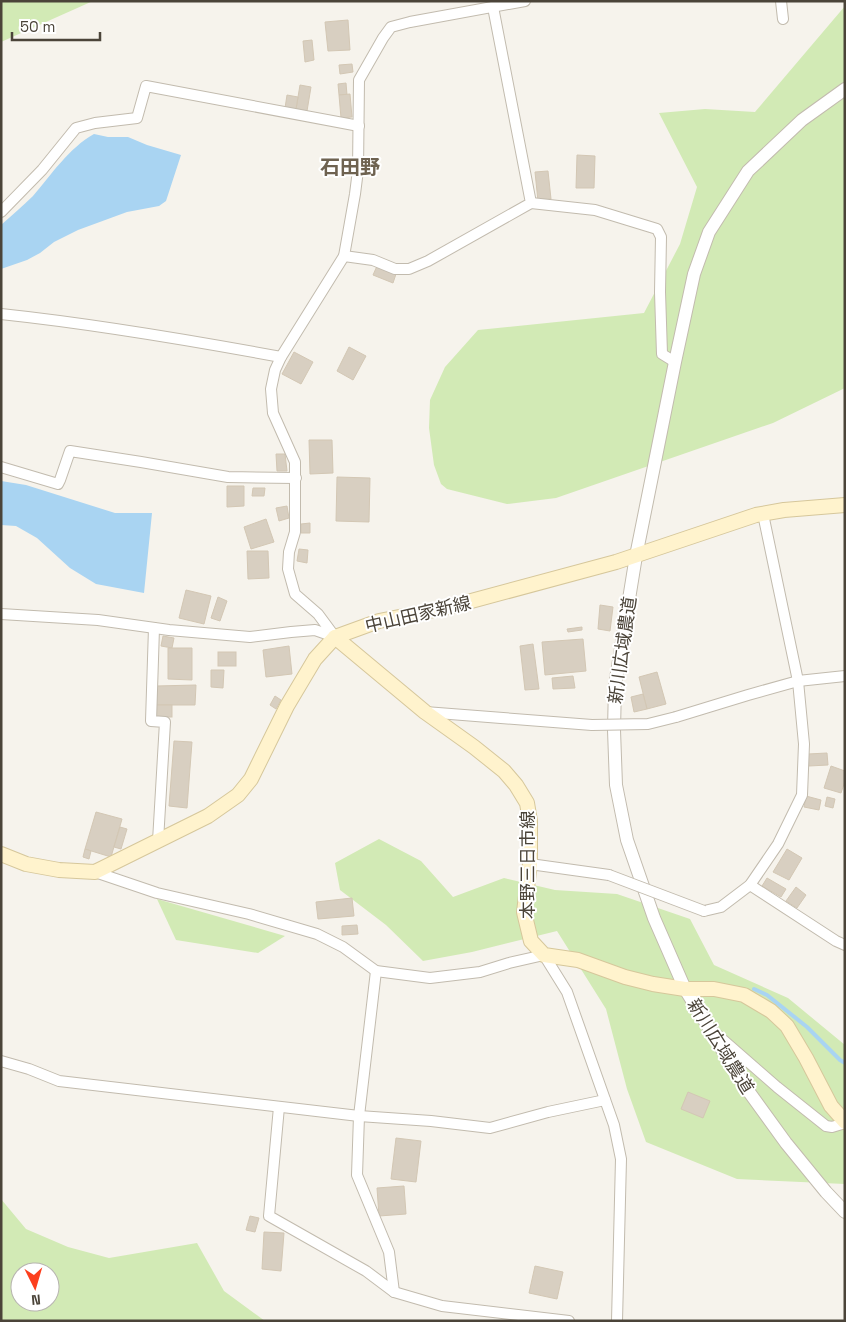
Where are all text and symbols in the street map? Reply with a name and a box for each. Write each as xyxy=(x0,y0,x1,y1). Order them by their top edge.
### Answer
scale bar xyxy=(12,10,100,42)
text: 50 m xyxy=(20,17,55,36)
district label: 石田野 xyxy=(320,154,380,180)
street label: 中山田家新線 xyxy=(363,591,473,637)
street label: 新川広域農道 xyxy=(603,595,641,705)
street label: 本野三日市線 xyxy=(516,811,539,919)
street label: 新川広域農道 xyxy=(683,994,759,1098)
north arrow xyxy=(10,1262,60,1312)
text: N xyxy=(31,1291,42,1309)

